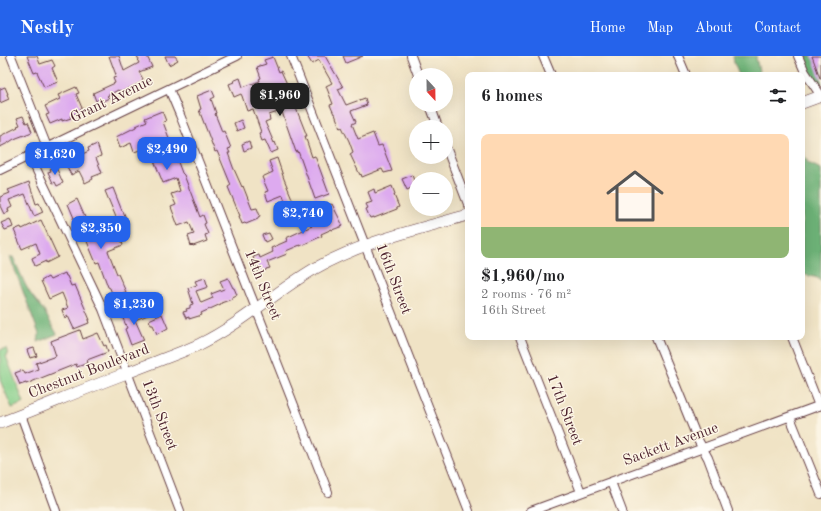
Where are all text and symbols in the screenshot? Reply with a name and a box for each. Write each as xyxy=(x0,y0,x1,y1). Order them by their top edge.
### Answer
text: Nestly xyxy=(20,19,74,38)
text: Home xyxy=(590,21,625,35)
text: Map xyxy=(647,21,673,35)
text: About xyxy=(695,21,732,35)
text: Contact xyxy=(754,21,801,35)
north arrow xyxy=(409,68,453,112)
map controls xyxy=(409,68,453,216)
street label: Grant Avenue xyxy=(68,74,156,126)
pin: $1,960 xyxy=(247,83,313,117)
icon: filters xyxy=(767,85,789,107)
text: 6 homes xyxy=(481,88,543,105)
text: $1,960 xyxy=(259,89,301,102)
button: + xyxy=(409,120,453,164)
pin: $2,490 xyxy=(134,137,200,171)
pin: $1,620 xyxy=(22,142,88,176)
text: $2,490 xyxy=(146,143,188,156)
text: $1,620 xyxy=(34,148,76,161)
icon: home xyxy=(599,160,671,232)
button: − xyxy=(409,172,453,216)
pin: $2,740 xyxy=(270,201,336,235)
text: $2,740 xyxy=(282,207,324,220)
pin: $2,350 xyxy=(68,216,134,250)
text: $2,350 xyxy=(80,222,122,235)
street label: 16th Street xyxy=(373,241,413,317)
street label: 14th Street xyxy=(241,248,283,322)
text: $1,960/mo xyxy=(481,268,565,285)
text: 2 rooms · 76 m² xyxy=(481,288,571,301)
pin: $1,230 xyxy=(101,292,167,326)
text: $1,230 xyxy=(113,298,155,311)
text: 16th Street xyxy=(481,304,546,317)
street label: Chestnut Boulevard xyxy=(27,342,152,402)
street label: 17th Street xyxy=(544,372,584,448)
street label: 13th Street xyxy=(139,377,179,453)
street label: Sackett Avenue xyxy=(621,421,721,469)

